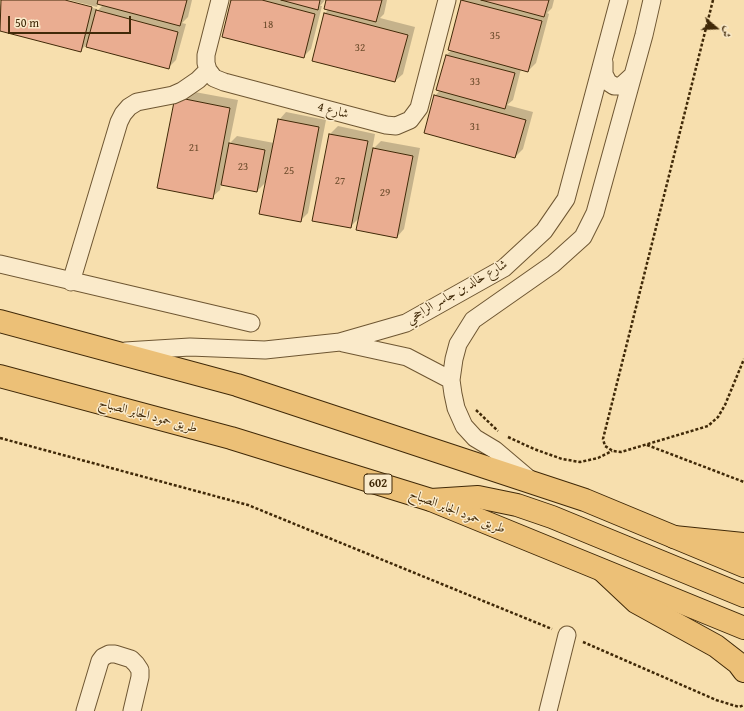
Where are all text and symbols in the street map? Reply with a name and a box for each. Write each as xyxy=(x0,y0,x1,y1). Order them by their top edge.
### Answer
scale bar xyxy=(10,8,133,34)
north arrow xyxy=(696,8,736,48)
text: 50 m xyxy=(15,14,39,31)
house number: 18 xyxy=(263,18,273,32)
text: ش xyxy=(718,24,737,40)
house number: 35 xyxy=(490,29,500,43)
house number: 32 xyxy=(355,41,365,55)
house number: 33 xyxy=(470,75,480,89)
street label: شارع 4 xyxy=(316,99,350,123)
house number: 31 xyxy=(470,120,480,134)
house number: 21 xyxy=(189,141,199,155)
house number: 23 xyxy=(238,160,248,174)
house number: 25 xyxy=(284,164,294,178)
house number: 27 xyxy=(335,174,345,188)
house number: 29 xyxy=(380,186,390,200)
street label: شارع خالد بن جاسر الراجحي xyxy=(404,257,510,327)
street label: طريق حمود الجابر الصباح xyxy=(97,395,199,437)
road number: 602 xyxy=(364,474,392,494)
street label: طريق حمود الجابر الصباح xyxy=(407,487,507,537)

